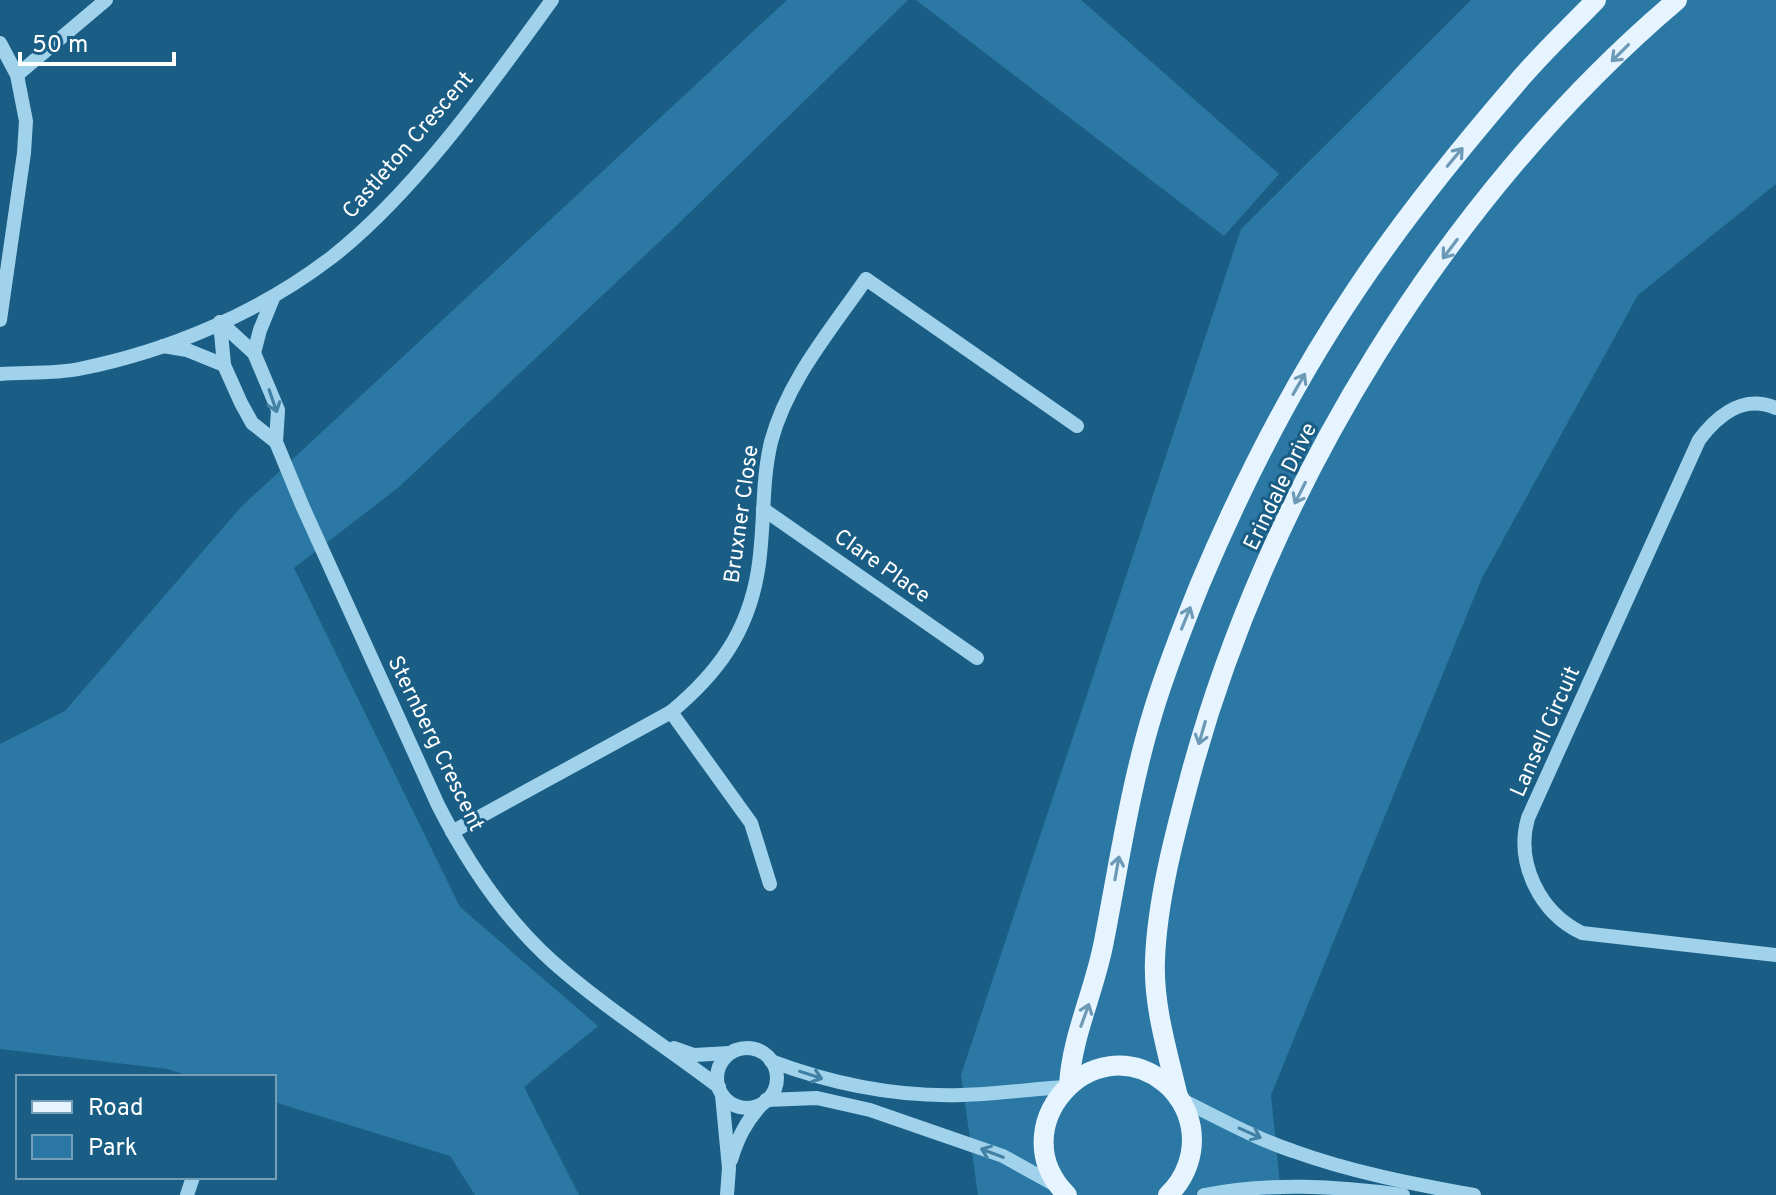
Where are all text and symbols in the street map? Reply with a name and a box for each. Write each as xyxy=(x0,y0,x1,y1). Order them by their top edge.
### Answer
scale bar xyxy=(20,16,174,66)
text: 50 m xyxy=(32,31,88,61)
one-way arrow xyxy=(1611,43,1630,62)
street label: Castleton Crescent xyxy=(338,66,480,225)
one-way arrow xyxy=(1446,148,1464,168)
one-way arrow xyxy=(1441,238,1458,259)
one-way arrow xyxy=(1291,373,1307,396)
one-way arrow xyxy=(267,388,282,413)
street label: Erindale Drive xyxy=(1239,419,1324,555)
street label: Bruxner Close xyxy=(719,443,766,585)
one-way arrow xyxy=(1292,480,1307,504)
street label: Clare Place xyxy=(828,524,935,610)
one-way arrow xyxy=(1180,606,1195,631)
street label: Sternberg Crescent xyxy=(381,652,489,836)
street label: Lansell Circuit xyxy=(1505,663,1587,801)
one-way arrow xyxy=(1194,720,1209,746)
one-way arrow xyxy=(1110,856,1125,881)
one-way arrow xyxy=(1079,1003,1093,1028)
one-way arrow xyxy=(798,1069,823,1084)
legend xyxy=(16,1075,276,1179)
text: Road xyxy=(88,1094,144,1124)
one-way arrow xyxy=(1237,1126,1261,1141)
text: Park xyxy=(88,1134,138,1164)
one-way arrow xyxy=(980,1145,1005,1159)

